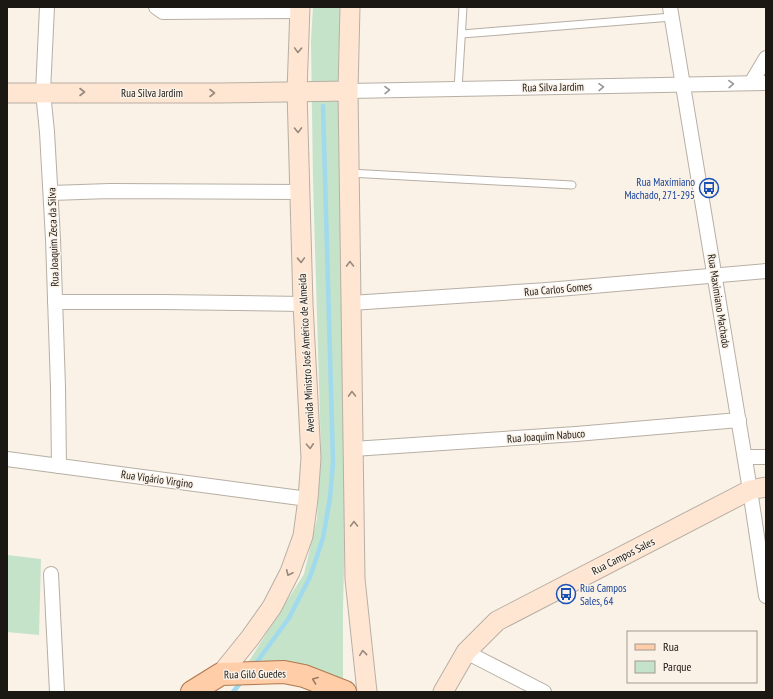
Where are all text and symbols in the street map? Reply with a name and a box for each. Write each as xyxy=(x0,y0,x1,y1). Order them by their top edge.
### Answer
one-way arrow xyxy=(294,47,303,53)
street label: Rua Silva Jardim xyxy=(522,79,584,95)
one-way arrow xyxy=(728,80,734,88)
one-way arrow xyxy=(598,83,604,91)
street label: Rua Silva Jardim xyxy=(121,86,183,100)
one-way arrow xyxy=(384,86,390,94)
one-way arrow xyxy=(79,88,85,96)
one-way arrow xyxy=(209,89,215,97)
one-way arrow xyxy=(294,127,302,133)
place label: Rua Maxímiano Machado, 271-295 xyxy=(624,175,695,202)
bus stop icon: Rua Maxímiano Machado, 271-295 xyxy=(698,177,720,199)
street label: Rua Joaquim Zeca da Silva xyxy=(44,187,62,287)
street label: Rua Maximiano Machado xyxy=(705,253,733,349)
one-way arrow xyxy=(297,257,306,263)
one-way arrow xyxy=(346,261,354,267)
street label: Avenida Ministro José Américo de Almeida xyxy=(295,273,317,433)
street label: Rua Carlos Gomes xyxy=(523,279,593,299)
one-way arrow xyxy=(348,391,356,397)
street label: Rua Joaquim Nabuco xyxy=(506,426,586,446)
one-way arrow xyxy=(306,443,314,449)
street label: Rua Vigário Virgino xyxy=(120,467,194,491)
one-way arrow xyxy=(350,521,358,527)
street label: Rua Campos Sales xyxy=(589,534,657,578)
one-way arrow xyxy=(286,569,294,576)
place label: Rua Campos Sales, 64 xyxy=(580,581,627,608)
bus stop icon: Rua Campos Sales, 64 xyxy=(555,583,577,605)
legend xyxy=(627,631,757,683)
text: Rua xyxy=(663,639,679,654)
one-way arrow xyxy=(358,650,367,656)
text: Parque xyxy=(663,659,692,674)
street label: Rua Giló Guedes xyxy=(224,666,286,682)
one-way arrow xyxy=(311,676,318,684)

